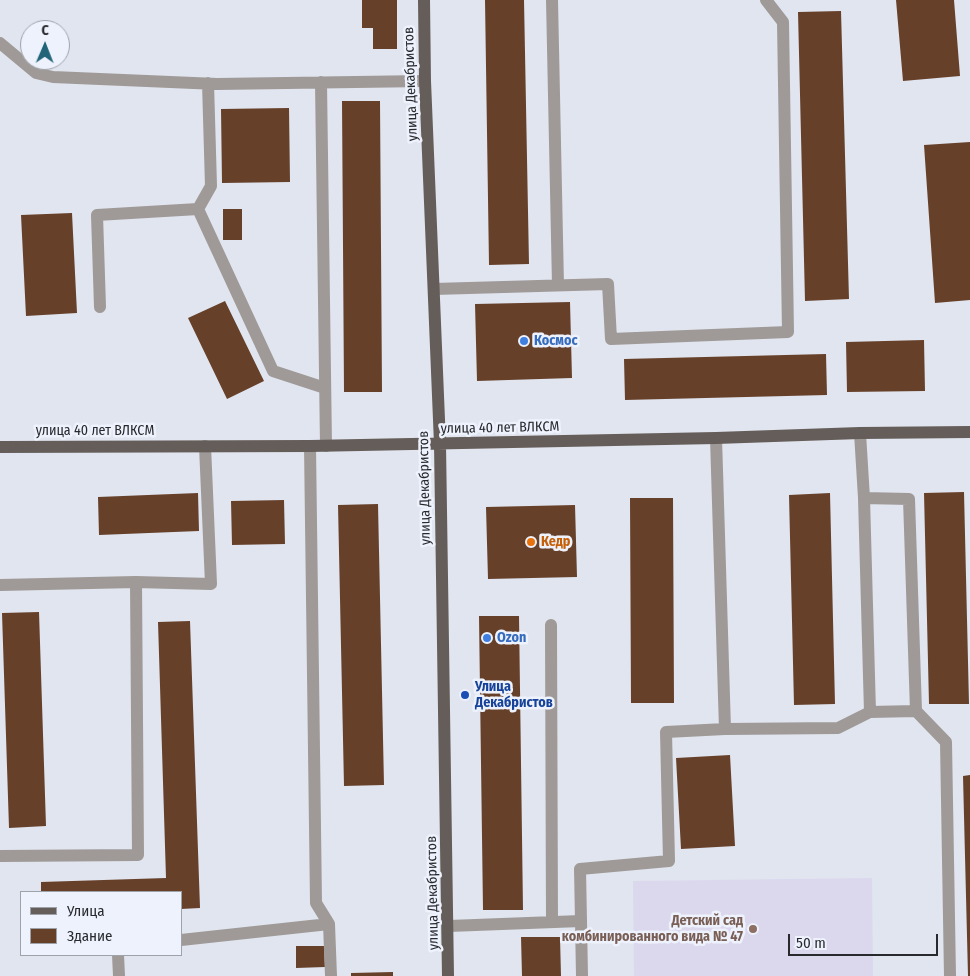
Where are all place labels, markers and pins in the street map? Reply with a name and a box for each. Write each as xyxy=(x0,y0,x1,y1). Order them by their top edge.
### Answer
place label: Космос xyxy=(534,333,578,349)
marker: Космос xyxy=(518,335,530,347)
place label: Кедр xyxy=(541,534,570,550)
marker: Кедр xyxy=(525,536,537,548)
place label: Ozon xyxy=(497,630,526,646)
marker: Ozon xyxy=(481,632,493,644)
place label: Улица Декабристов xyxy=(475,679,553,712)
marker: Улица Декабристов xyxy=(459,689,471,701)
place label: Детский сад комбинированного вида № 47 xyxy=(562,913,743,946)
marker: Детский сад комбинированного вида № 47 xyxy=(747,923,759,935)

